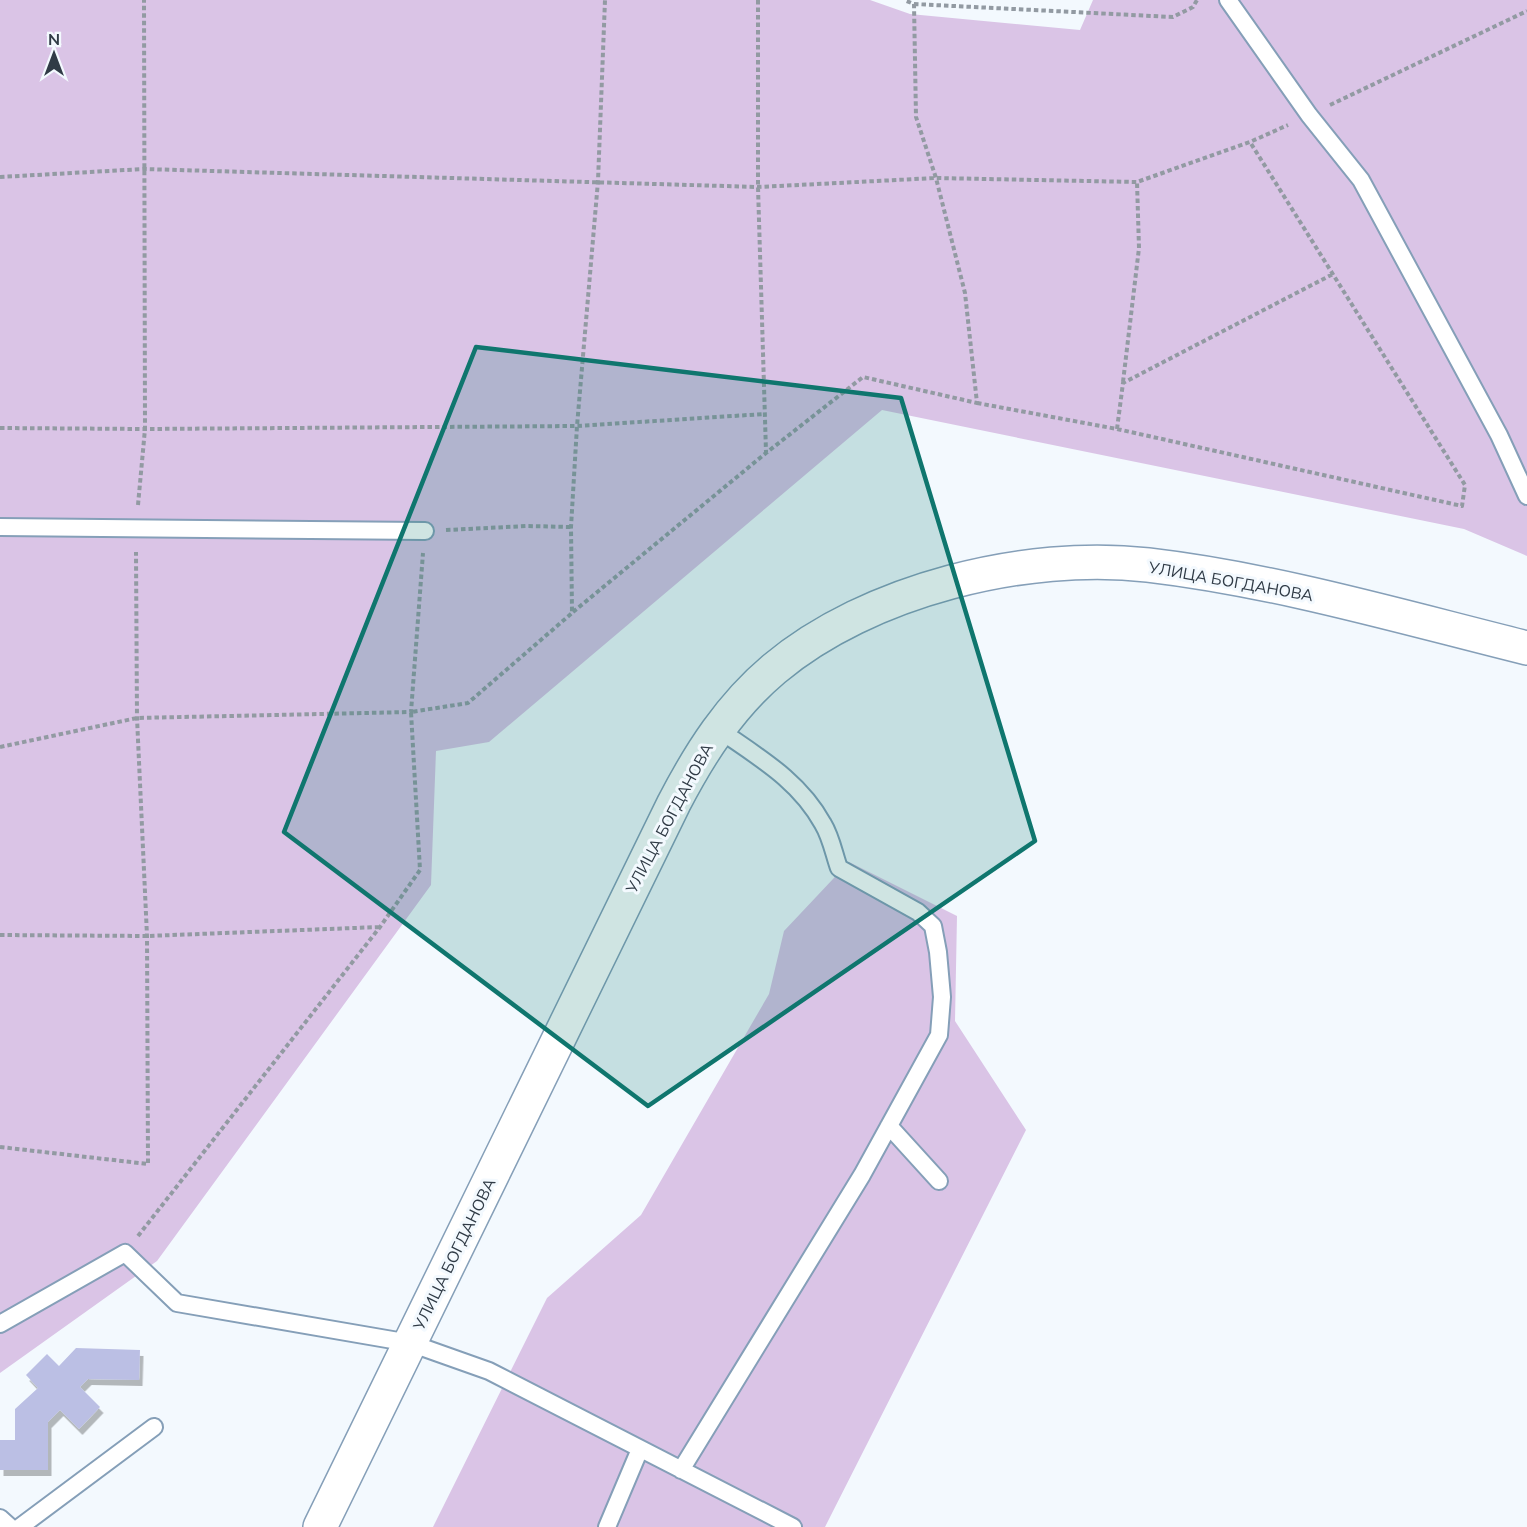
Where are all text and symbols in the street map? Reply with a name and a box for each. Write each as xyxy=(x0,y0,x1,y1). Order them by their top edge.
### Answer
north arrow xyxy=(24,24,84,84)
text: N xyxy=(48,29,60,49)
street label: УЛИЦА БОГДАНОВА xyxy=(1146,556,1315,605)
street label: УЛИЦА БОГДАНОВА xyxy=(621,739,717,897)
street label: УЛИЦА БОГДАНОВА xyxy=(408,1174,500,1334)

